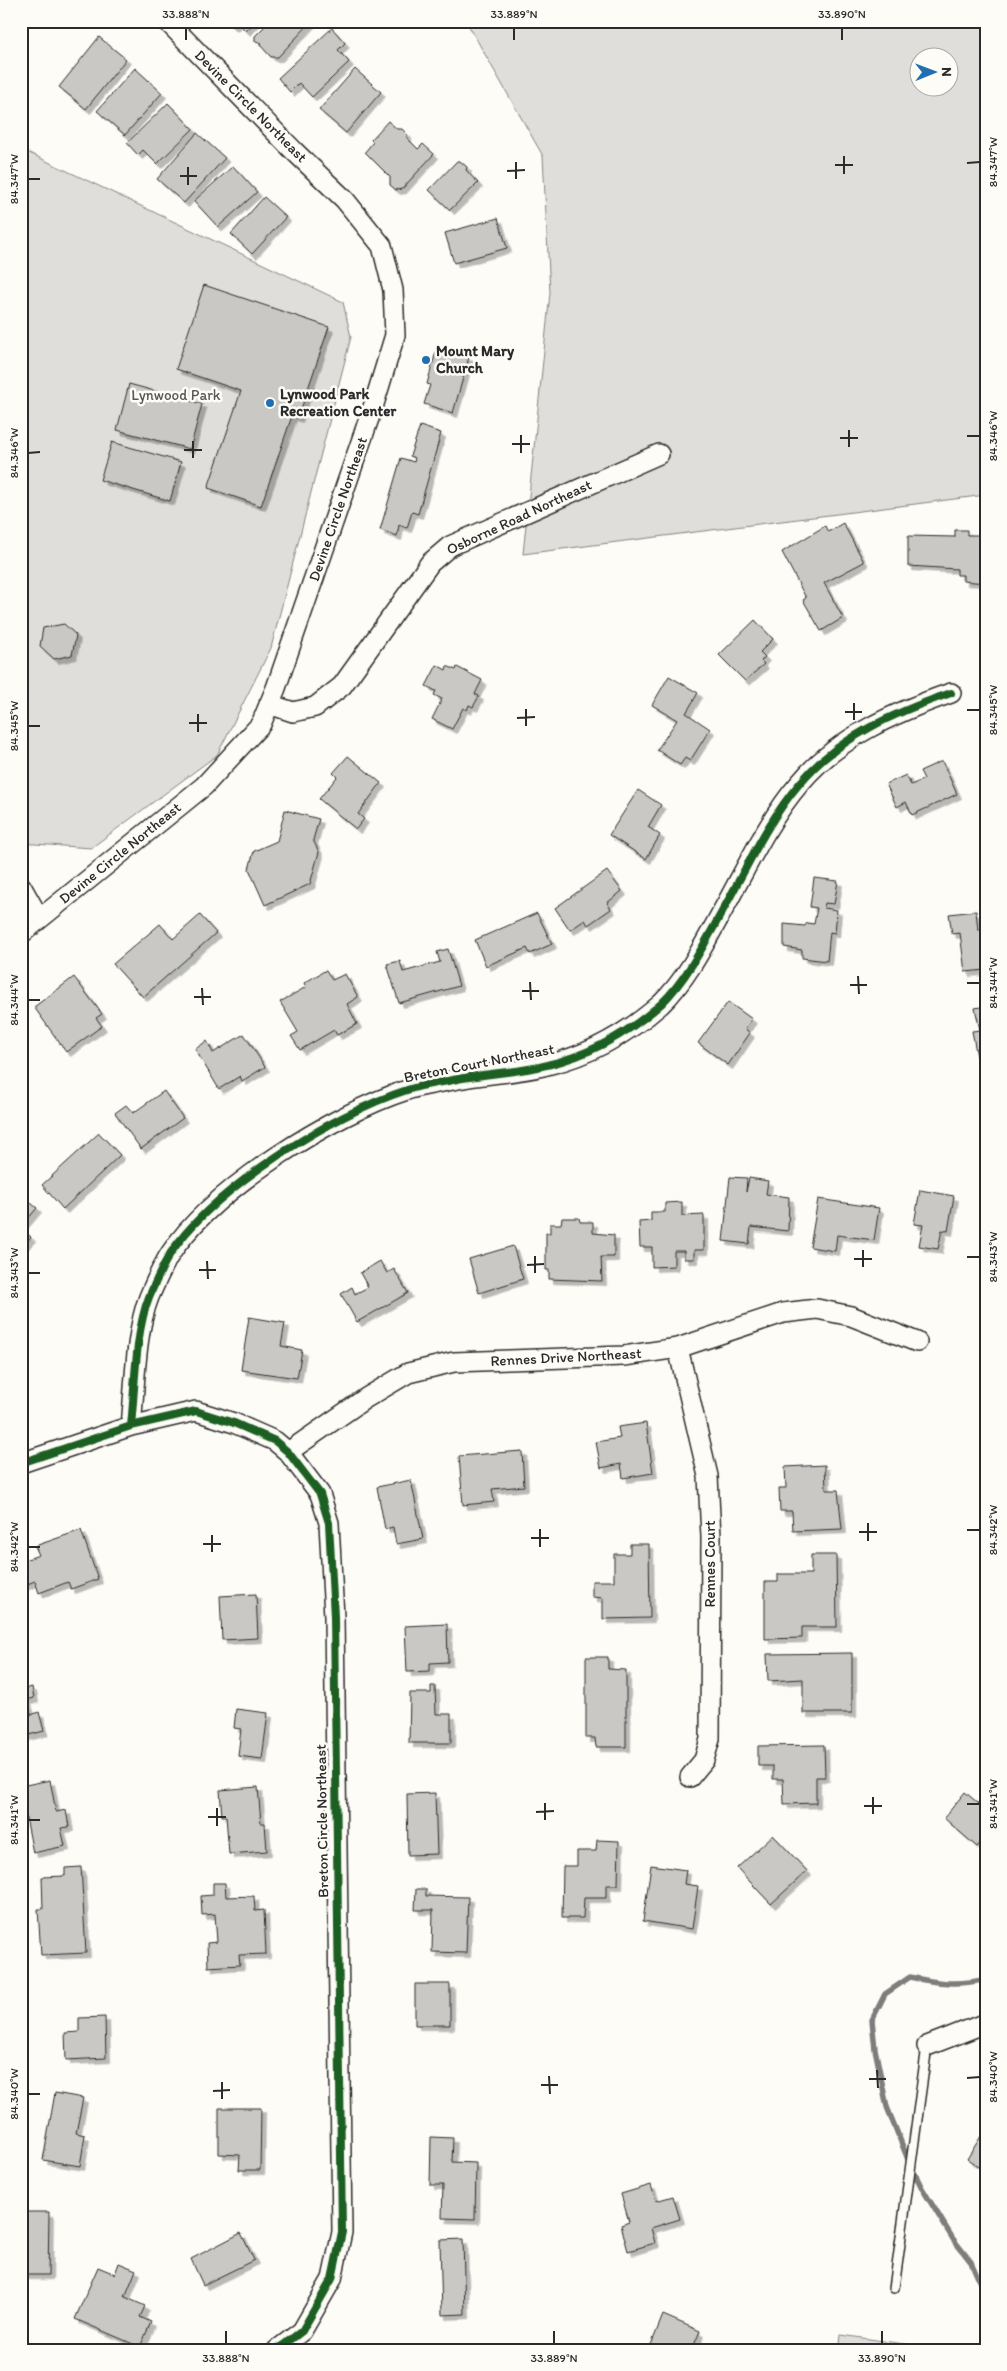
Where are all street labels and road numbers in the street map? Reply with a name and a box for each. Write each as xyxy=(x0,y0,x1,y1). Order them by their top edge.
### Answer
street label: Devine Circle Northeast xyxy=(191,46,311,166)
street label: Devine Circle Northeast xyxy=(305,434,371,584)
street label: Osborne Road Northeast xyxy=(443,475,595,559)
street label: Devine Circle Northeast xyxy=(55,798,185,908)
street label: Breton Court Northeast xyxy=(402,1040,556,1086)
street label: Rennes Drive Northeast xyxy=(490,1344,642,1370)
street label: Rennes Court xyxy=(701,1520,719,1607)
street label: Breton Circle Northeast xyxy=(312,1744,332,1898)

